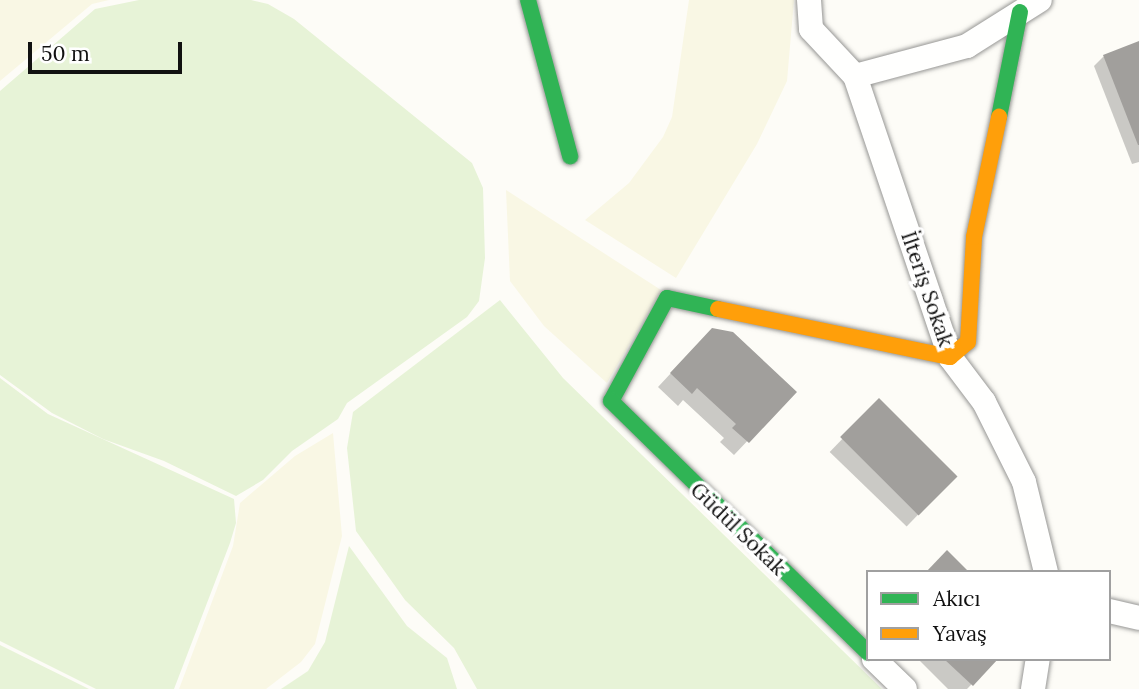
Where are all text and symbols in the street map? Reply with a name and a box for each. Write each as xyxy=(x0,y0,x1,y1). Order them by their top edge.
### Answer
scale bar xyxy=(32,28,186,72)
text: 50 m xyxy=(41,40,90,67)
street label: İlteriş Sokak xyxy=(896,228,958,350)
street label: Güdül Sokak xyxy=(685,477,791,581)
legend xyxy=(866,570,1111,661)
text: Akıcı xyxy=(933,585,980,612)
text: Yavaş xyxy=(933,620,987,647)

